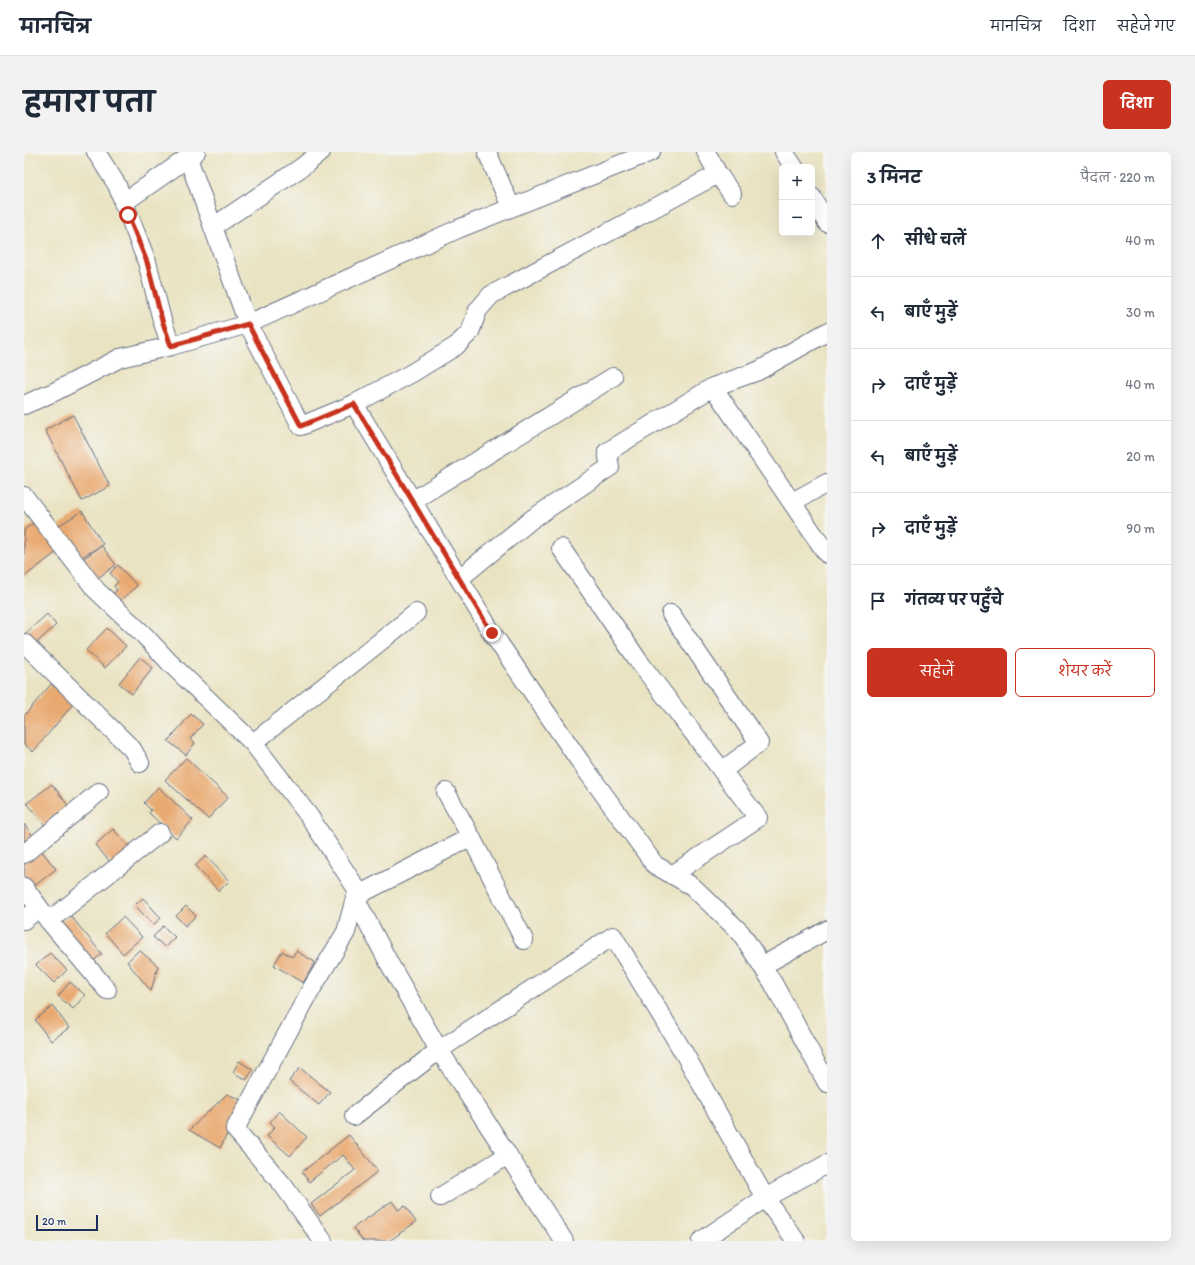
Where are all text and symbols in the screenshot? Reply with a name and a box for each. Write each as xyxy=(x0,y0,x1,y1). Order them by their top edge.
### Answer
text: मानचित्र xyxy=(20,15,91,38)
text: मानचित्र xyxy=(990,18,1042,35)
text: दिशा xyxy=(1064,18,1095,35)
text: सहेजे गए xyxy=(1117,18,1175,35)
button: दिशा xyxy=(1103,80,1171,129)
text: हमारा पता xyxy=(24,85,155,119)
map controls xyxy=(779,164,815,236)
button: + xyxy=(779,164,815,200)
text: 3 मिनट xyxy=(867,167,921,187)
text: पैदल · 220 m xyxy=(1080,170,1155,185)
button: − xyxy=(779,200,815,236)
route start xyxy=(119,206,137,224)
icon: ahead xyxy=(867,230,889,252)
text: सीधे चलें xyxy=(905,231,966,249)
text: 40 m xyxy=(1125,233,1155,248)
icon: left xyxy=(867,302,889,324)
text: बाएँ मुड़ें xyxy=(905,303,957,321)
text: 30 m xyxy=(1126,305,1155,320)
icon: right xyxy=(867,374,889,396)
text: दाएँ मुड़ें xyxy=(905,375,957,393)
text: 40 m xyxy=(1125,377,1155,392)
icon: left xyxy=(867,446,889,468)
text: बाएँ मुड़ें xyxy=(905,447,957,465)
text: 20 m xyxy=(1126,449,1155,464)
icon: right xyxy=(867,518,889,540)
text: दाएँ मुड़ें xyxy=(905,519,957,537)
text: 90 m xyxy=(1126,521,1155,536)
icon: arrive xyxy=(867,590,889,612)
text: गंतव्य पर पहुँचे xyxy=(905,591,1003,609)
route end xyxy=(483,624,501,642)
button: सहेजें xyxy=(867,648,1007,697)
button: शेयर करें xyxy=(1015,648,1155,697)
scale bar xyxy=(36,1213,98,1232)
text: 20 m xyxy=(42,1215,66,1228)

